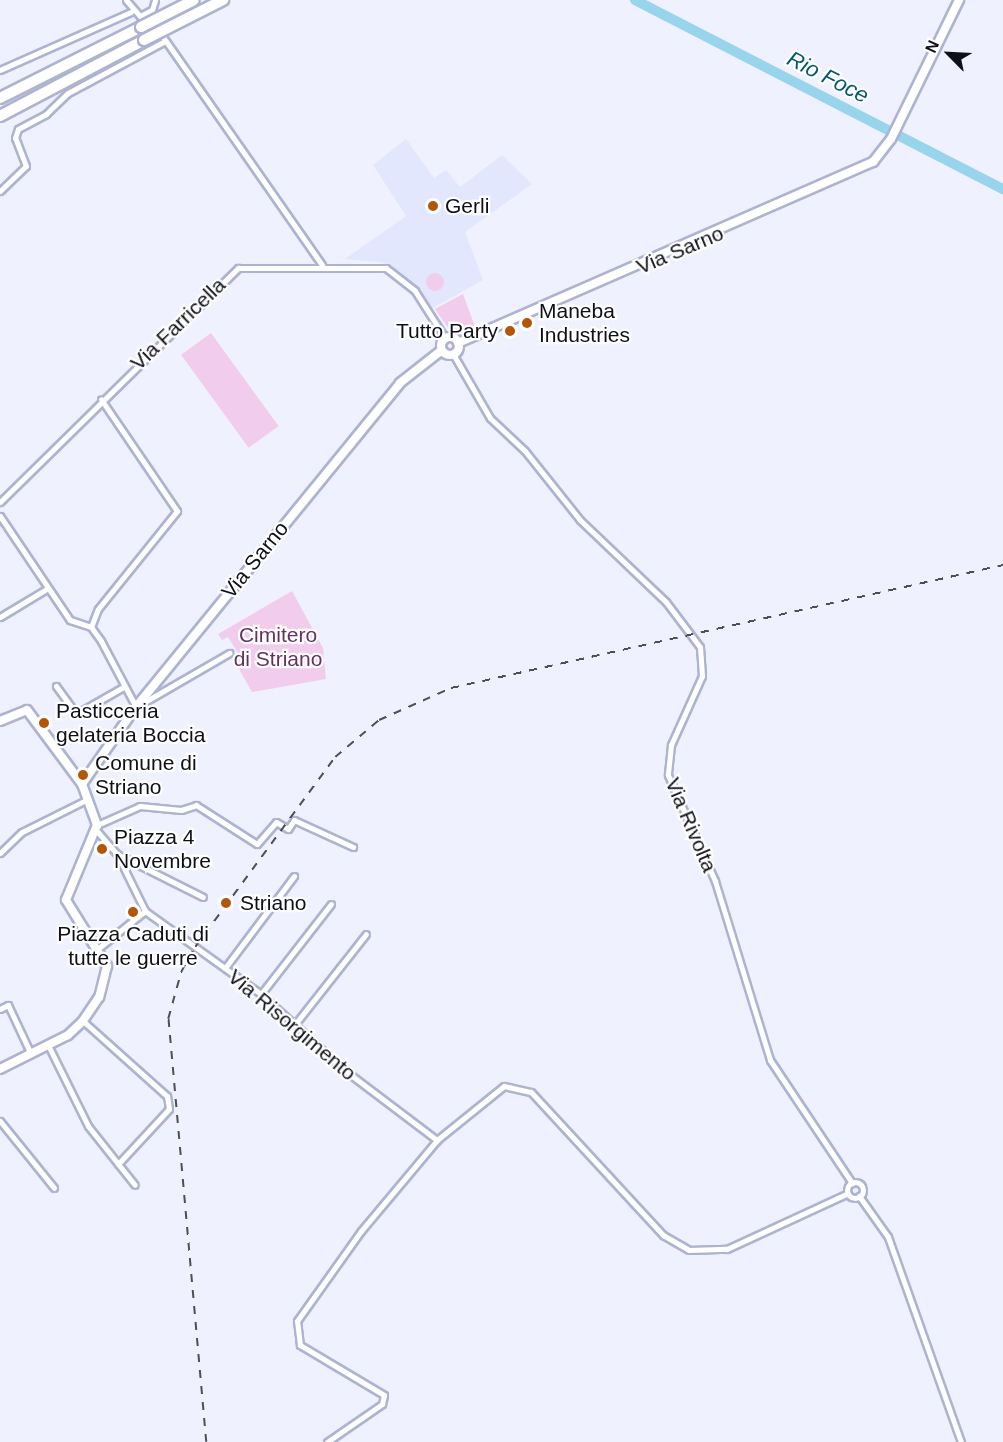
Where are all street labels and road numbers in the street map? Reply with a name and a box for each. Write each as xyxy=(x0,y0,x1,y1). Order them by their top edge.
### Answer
street label: Via Sarno xyxy=(633,220,727,280)
street label: Via Farricella xyxy=(125,273,231,375)
street label: Via Sarno xyxy=(216,516,294,604)
street label: Via Rivolta xyxy=(660,774,722,876)
street label: Via Risorgimento xyxy=(223,964,361,1086)

